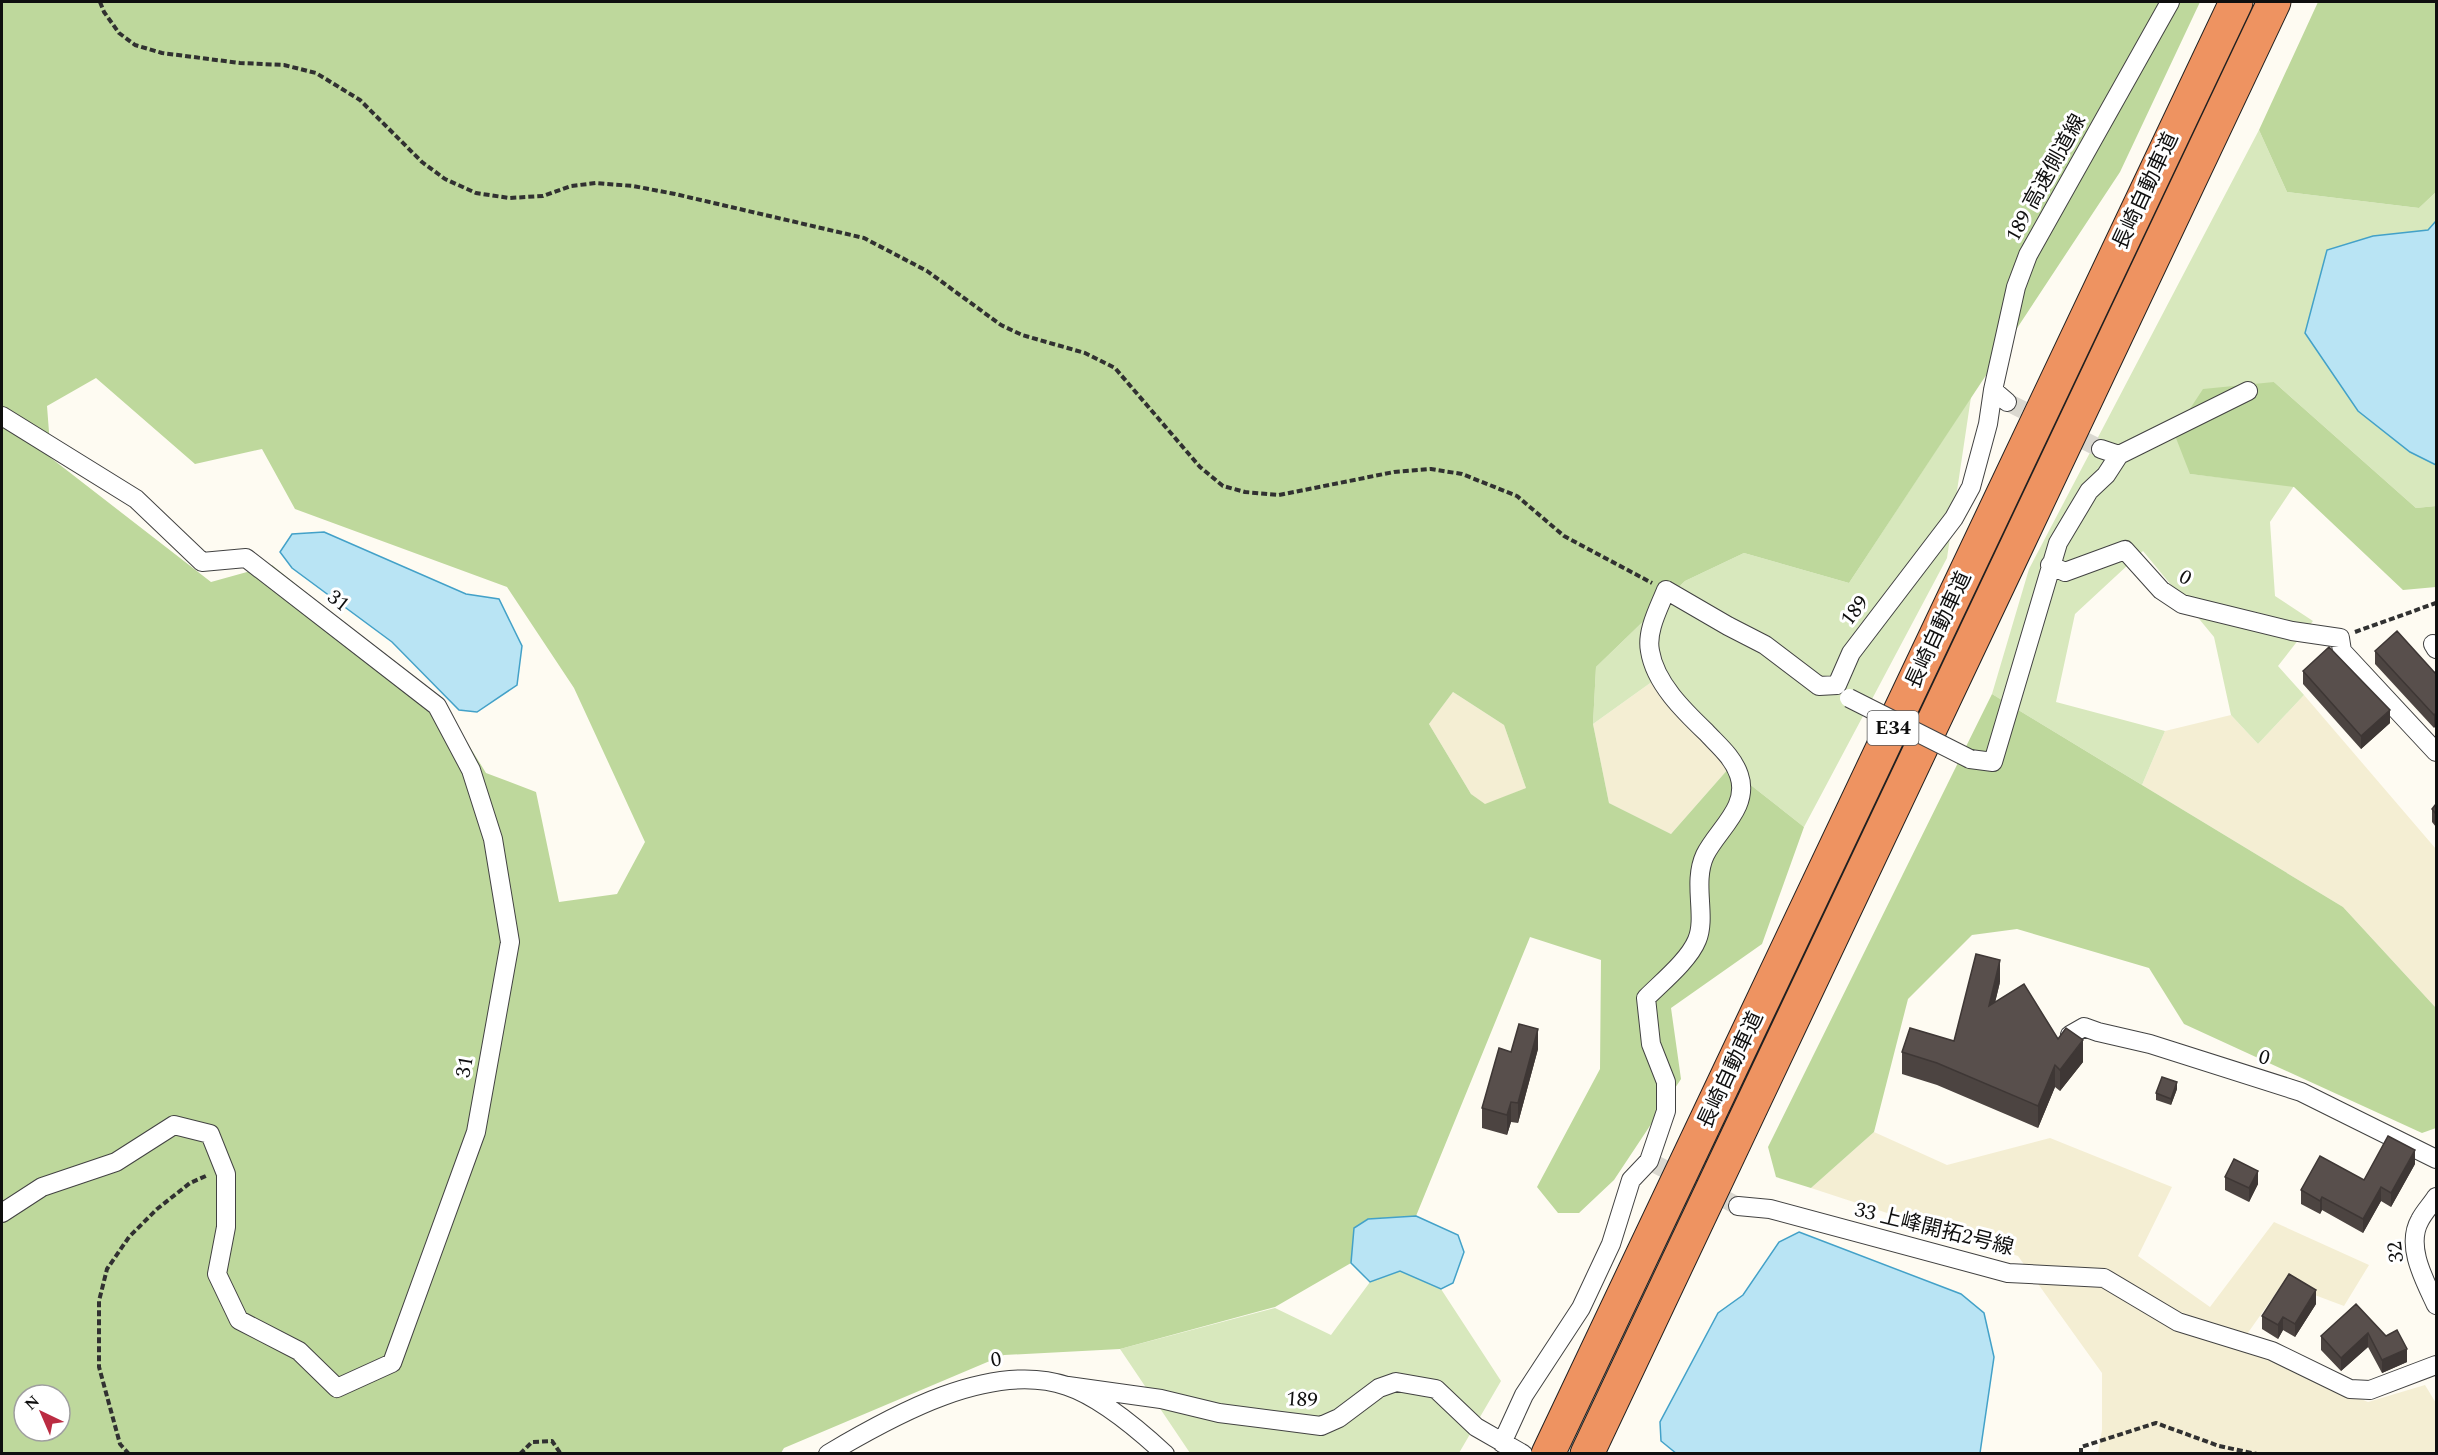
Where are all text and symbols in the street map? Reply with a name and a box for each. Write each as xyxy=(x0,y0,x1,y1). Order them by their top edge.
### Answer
street label: 189 高速側道線 xyxy=(1998,108,2094,248)
street label: 長崎自動車道 xyxy=(2105,127,2187,255)
street label: 0 xyxy=(2172,562,2198,594)
street label: 長崎自動車道 xyxy=(1898,566,1980,694)
street label: 31 xyxy=(320,582,356,620)
street label: 189 xyxy=(1833,589,1877,633)
road number: E34 xyxy=(1868,711,1918,745)
street label: 長崎自動車道 xyxy=(1690,1006,1772,1134)
street label: 0 xyxy=(2254,1041,2274,1075)
street label: 31 xyxy=(447,1054,483,1080)
street label: 33 上峰開拓2号線 xyxy=(1851,1194,2017,1264)
street label: 32 xyxy=(2379,1240,2413,1264)
street label: 0 xyxy=(989,1343,1003,1377)
north arrow xyxy=(12,1383,72,1443)
street label: 189 xyxy=(1285,1383,1319,1417)
text: N xyxy=(19,1390,45,1416)

